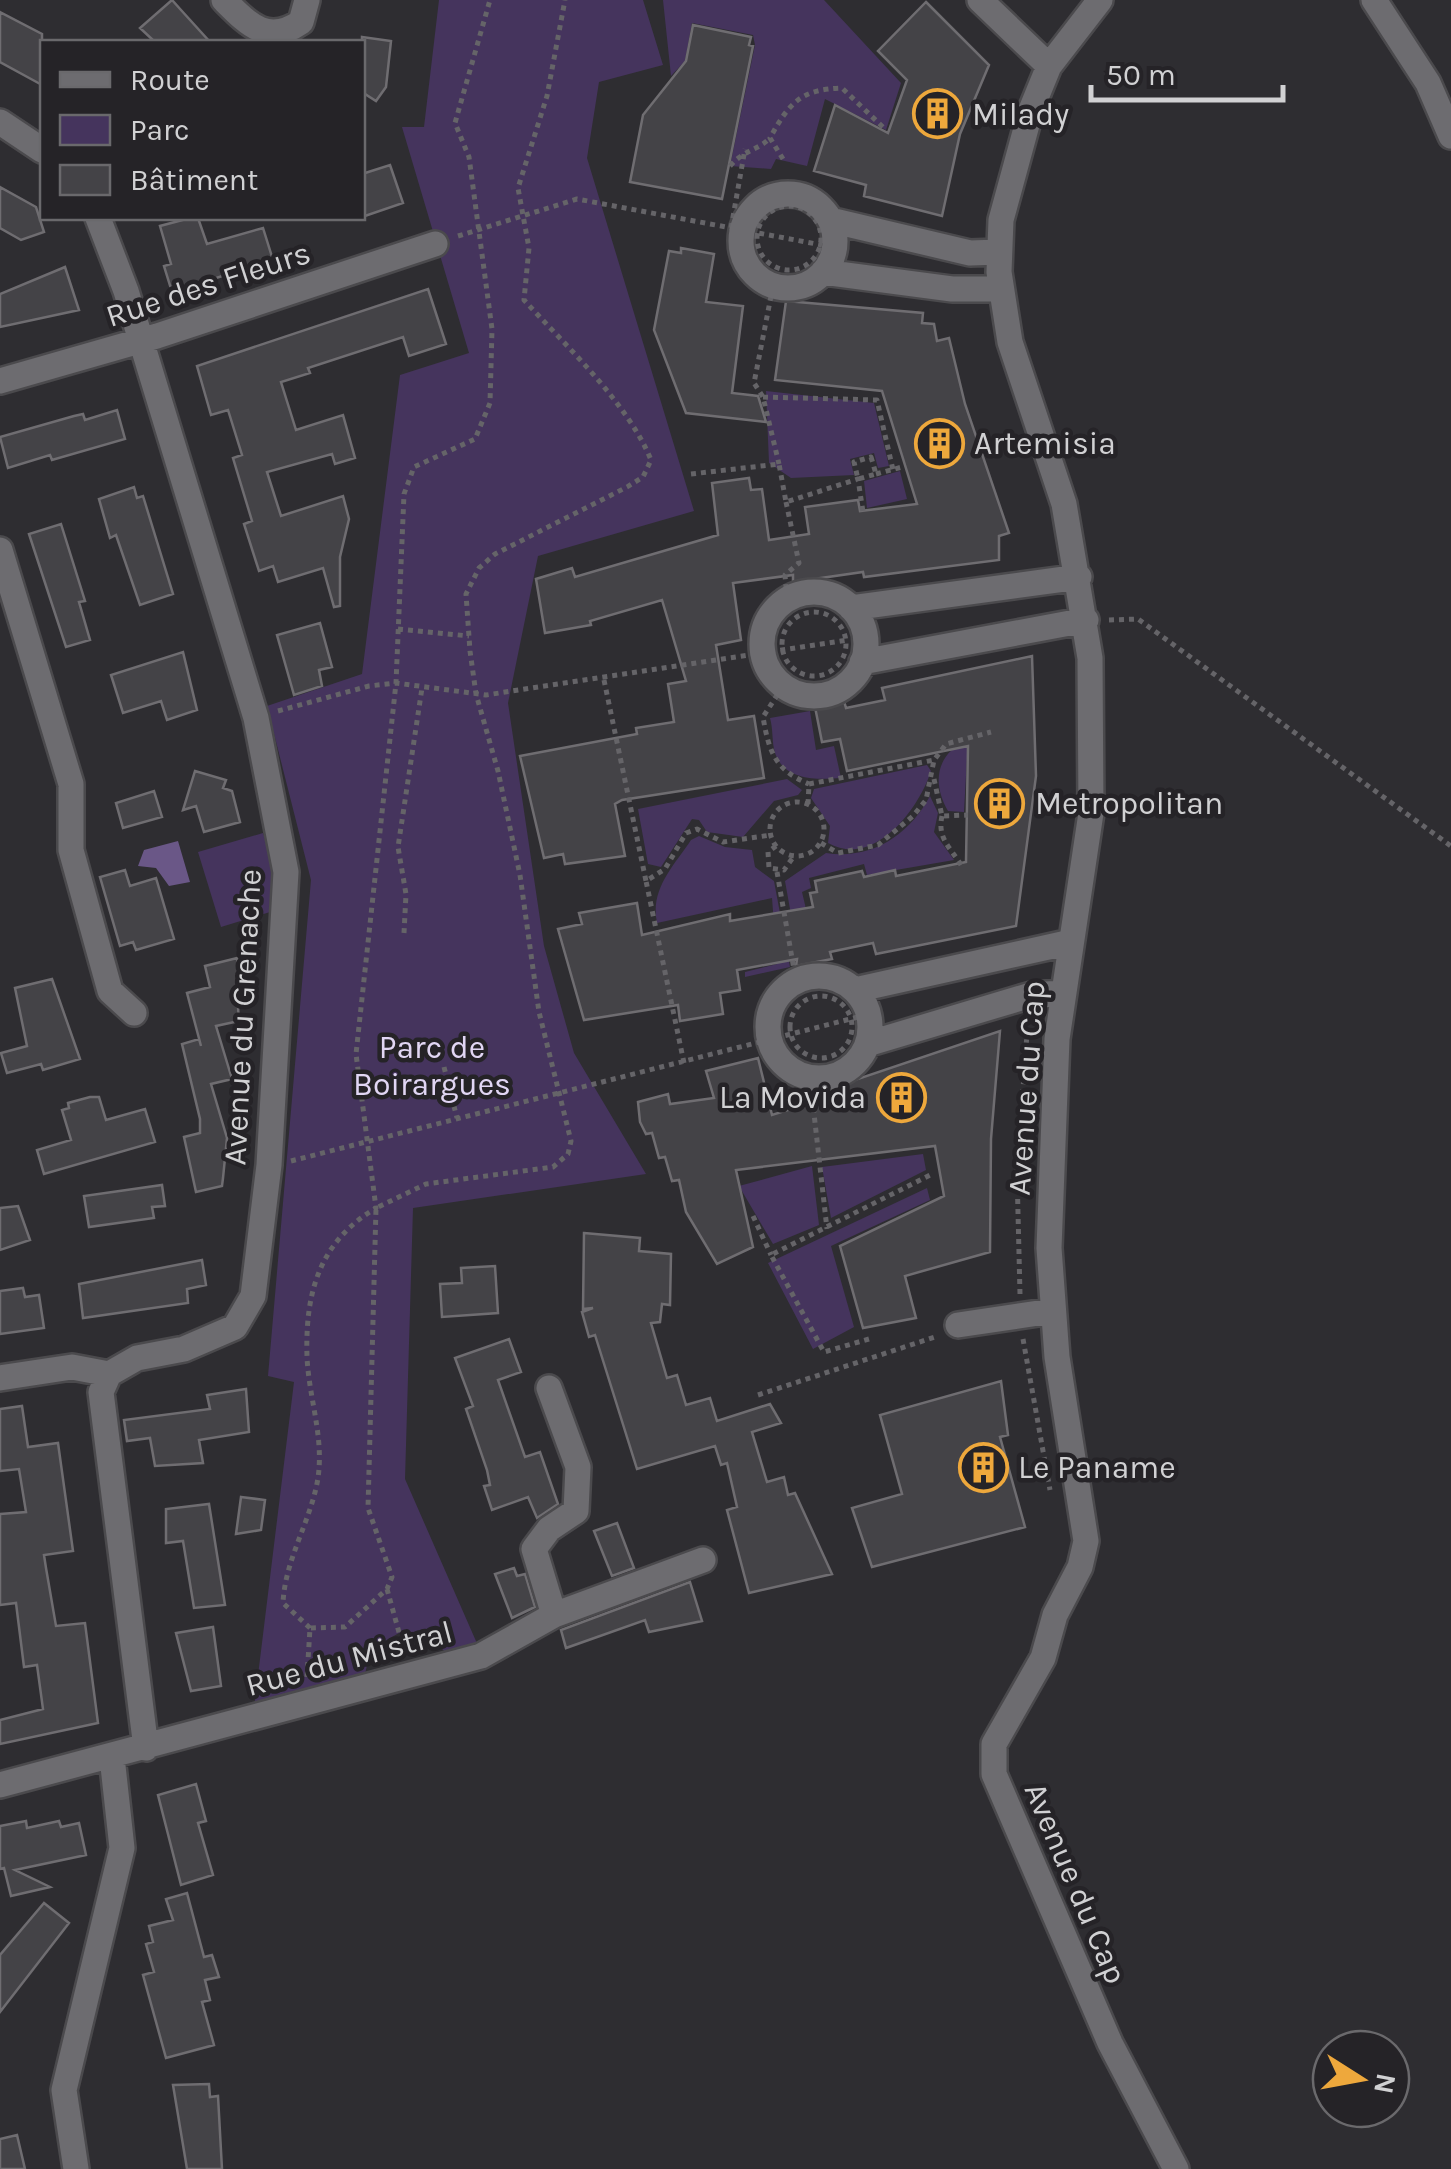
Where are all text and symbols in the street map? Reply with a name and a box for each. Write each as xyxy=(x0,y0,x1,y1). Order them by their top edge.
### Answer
legend xyxy=(40,40,365,220)
scale bar xyxy=(1091,40,1284,102)
text: 50 m xyxy=(1106,57,1176,93)
text: Route xyxy=(130,62,210,98)
building icon: Milady xyxy=(911,88,963,140)
place label: Milady xyxy=(972,96,1069,133)
text: Parc xyxy=(130,112,189,148)
text: Bâtiment xyxy=(130,162,258,198)
street label: Rue des Fleurs xyxy=(101,234,315,335)
building icon: Artemisia xyxy=(913,417,965,469)
place label: Artemisia xyxy=(974,425,1116,462)
building icon: Metropolitan xyxy=(974,777,1026,829)
place label: Metropolitan xyxy=(1035,785,1223,822)
street label: Avenue du Grenache xyxy=(216,868,269,1166)
street label: Avenue du Cap xyxy=(1001,980,1052,1196)
park label: Parc de Boirargues xyxy=(353,1029,511,1103)
building icon: La Movida xyxy=(875,1071,927,1123)
place label: La Movida xyxy=(719,1079,866,1116)
building icon: Le Paname xyxy=(957,1441,1009,1493)
place label: Le Paname xyxy=(1018,1449,1176,1486)
street label: Rue du Mistral xyxy=(242,1613,457,1704)
street label: Avenue du Cap xyxy=(1017,1777,1135,1989)
north arrow xyxy=(1311,2029,1411,2129)
text: N xyxy=(1367,2071,1403,2097)

